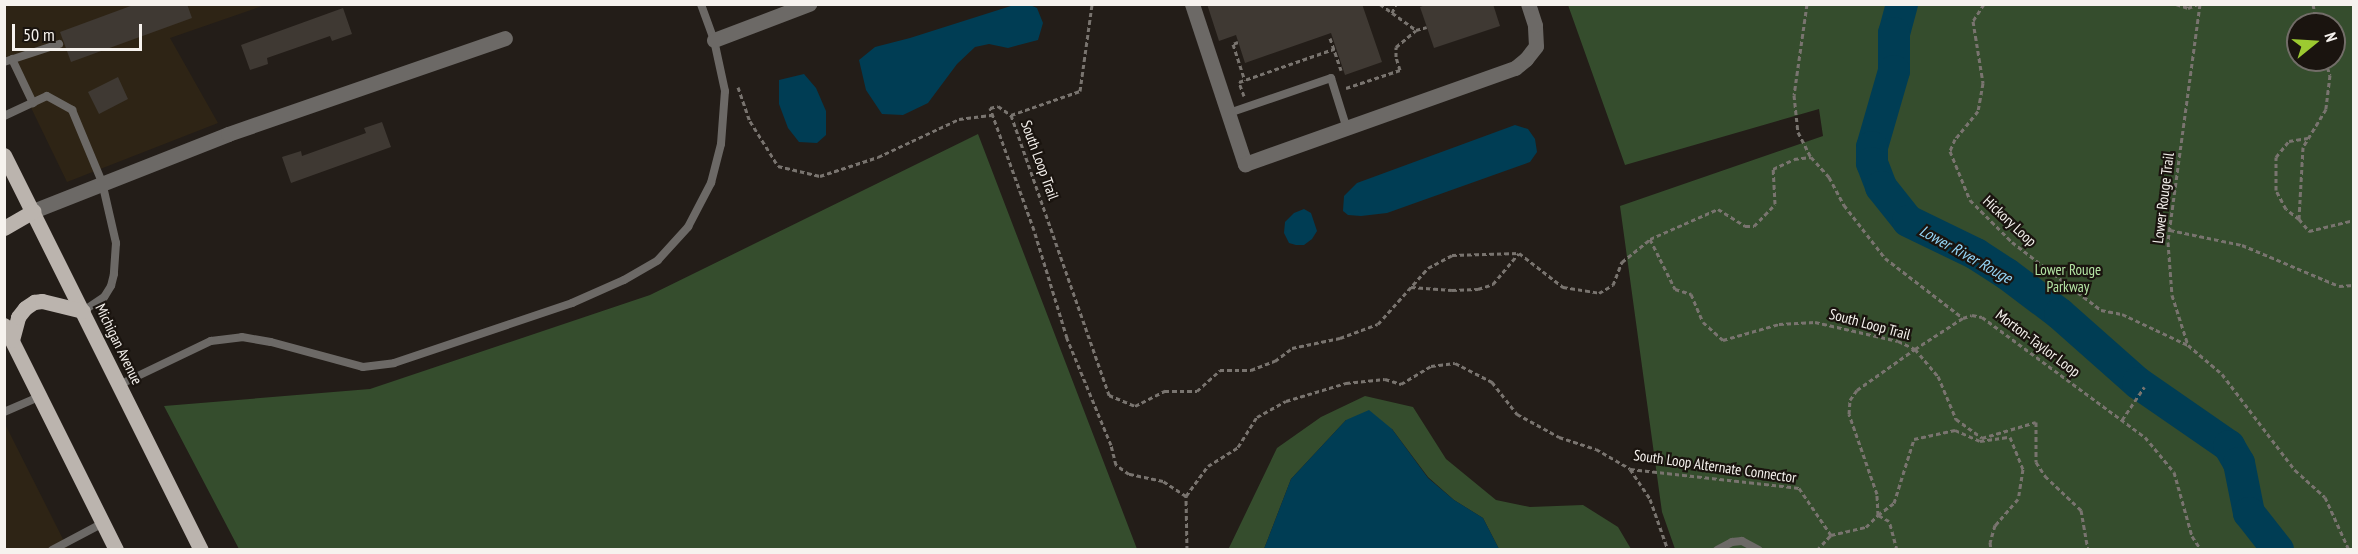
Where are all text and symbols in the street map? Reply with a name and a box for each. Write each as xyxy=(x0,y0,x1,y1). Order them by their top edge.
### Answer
scale bar xyxy=(15,12,146,50)
north arrow xyxy=(2286,12,2346,72)
text: 50 m xyxy=(23,23,55,46)
text: N xyxy=(2320,30,2342,44)
street label: South Loop Trail xyxy=(1017,118,1063,202)
street label: Lower Rouge Trail xyxy=(2148,151,2178,245)
street label: Hickory Loop xyxy=(1979,192,2041,250)
water label: Lower River Rouge xyxy=(1916,221,2016,287)
park label: Lower Rouge Parkway xyxy=(2035,260,2101,295)
street label: Michigan Avenue xyxy=(92,300,146,388)
street label: South Loop Trail xyxy=(1827,304,1913,344)
street label: Morton-Taylor Loop xyxy=(1992,305,2084,381)
street label: South Loop Alternate Connector xyxy=(1632,446,1798,486)

